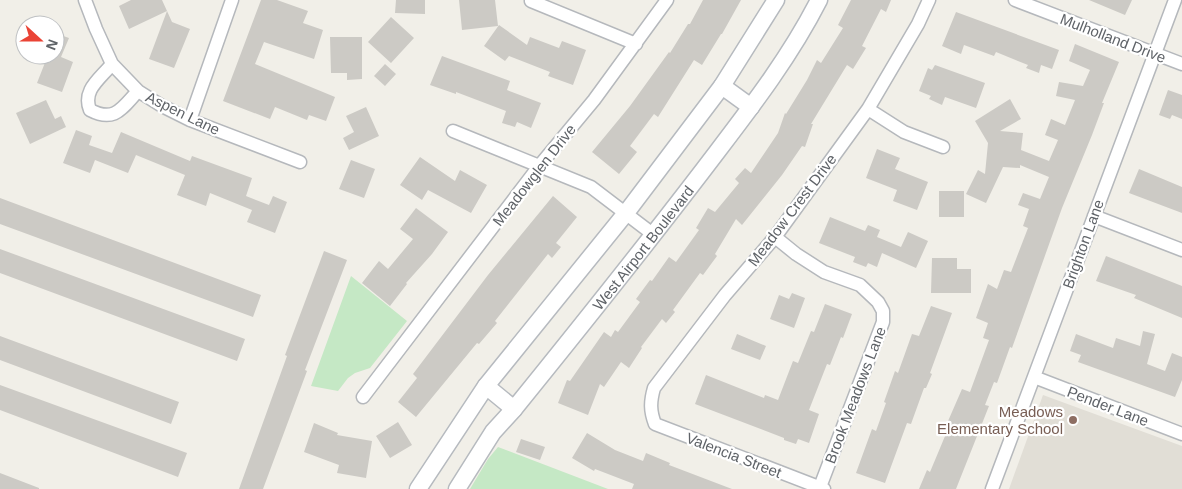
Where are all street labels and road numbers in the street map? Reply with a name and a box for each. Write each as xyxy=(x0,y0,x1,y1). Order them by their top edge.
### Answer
street label: Mulholland Drive xyxy=(1058,10,1168,66)
street label: Aspen Lane xyxy=(143,88,223,138)
street label: Meadowglen Drive xyxy=(489,121,579,229)
street label: Meadow Crest Drive xyxy=(744,151,840,269)
street label: West Airport Boulevard xyxy=(589,182,697,313)
street label: Brighton Lane xyxy=(1059,197,1107,291)
street label: Brook Meadows Lane xyxy=(821,324,889,466)
street label: Pender Lane xyxy=(1065,383,1151,429)
street label: Valencia Street xyxy=(684,429,785,481)

